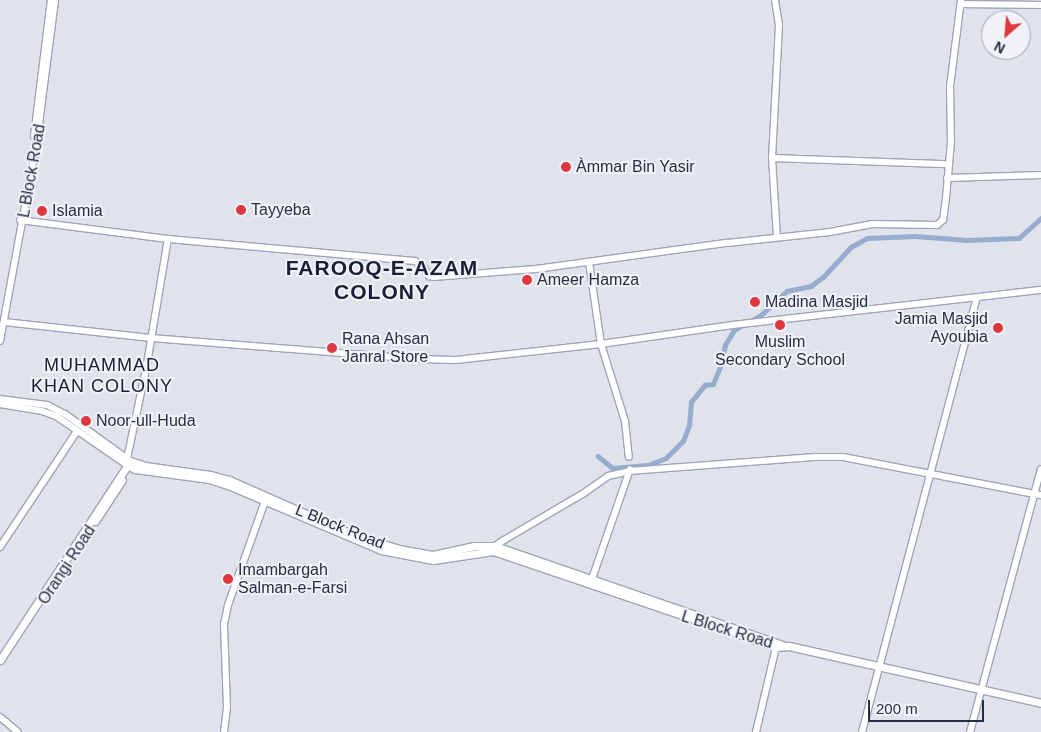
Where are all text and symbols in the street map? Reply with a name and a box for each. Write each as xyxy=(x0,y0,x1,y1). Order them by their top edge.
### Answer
north arrow xyxy=(981,10,1031,60)
text: N xyxy=(992,38,1008,57)
street label: L Block Road xyxy=(14,122,50,220)
place label: Àmmar Bin Yasir xyxy=(576,157,695,177)
marker: Àmmar Bin Yasir xyxy=(560,161,572,173)
place label: Tayyeba xyxy=(251,200,311,220)
place label: Islamia xyxy=(52,201,103,221)
marker: Tayyeba xyxy=(235,204,247,216)
marker: Islamia xyxy=(36,205,48,217)
district label: FAROOQ-E-AZAM COLONY xyxy=(284,255,480,305)
place label: Ameer Hamza xyxy=(537,270,639,290)
marker: Ameer Hamza xyxy=(521,274,533,286)
place label: Madina Masjid xyxy=(765,292,868,312)
marker: Madina Masjid xyxy=(749,296,761,308)
place label: Jamia Masjid Ayoubia xyxy=(895,309,988,347)
marker: Muslim Secondary School xyxy=(774,319,786,331)
marker: Jamia Masjid Ayoubia xyxy=(992,322,1004,334)
place label: Rana Ahsan Janral Store xyxy=(342,329,430,367)
place label: Muslim Secondary School xyxy=(715,332,845,370)
marker: Rana Ahsan Janral Store xyxy=(326,342,338,354)
district label: MUHAMMAD KHAN COLONY xyxy=(30,355,174,398)
place label: Noor-ull-Huda xyxy=(96,411,196,431)
marker: Noor-ull-Huda xyxy=(80,415,92,427)
street label: L Block Road xyxy=(292,500,388,554)
street label: Orangi Road xyxy=(34,522,100,608)
place label: Imambargah Salman-e-Farsi xyxy=(238,560,347,598)
marker: Imambargah Salman-e-Farsi xyxy=(222,573,234,585)
street label: L Block Road xyxy=(679,607,775,653)
scale bar xyxy=(871,690,987,722)
text: 200 m xyxy=(876,700,918,717)

